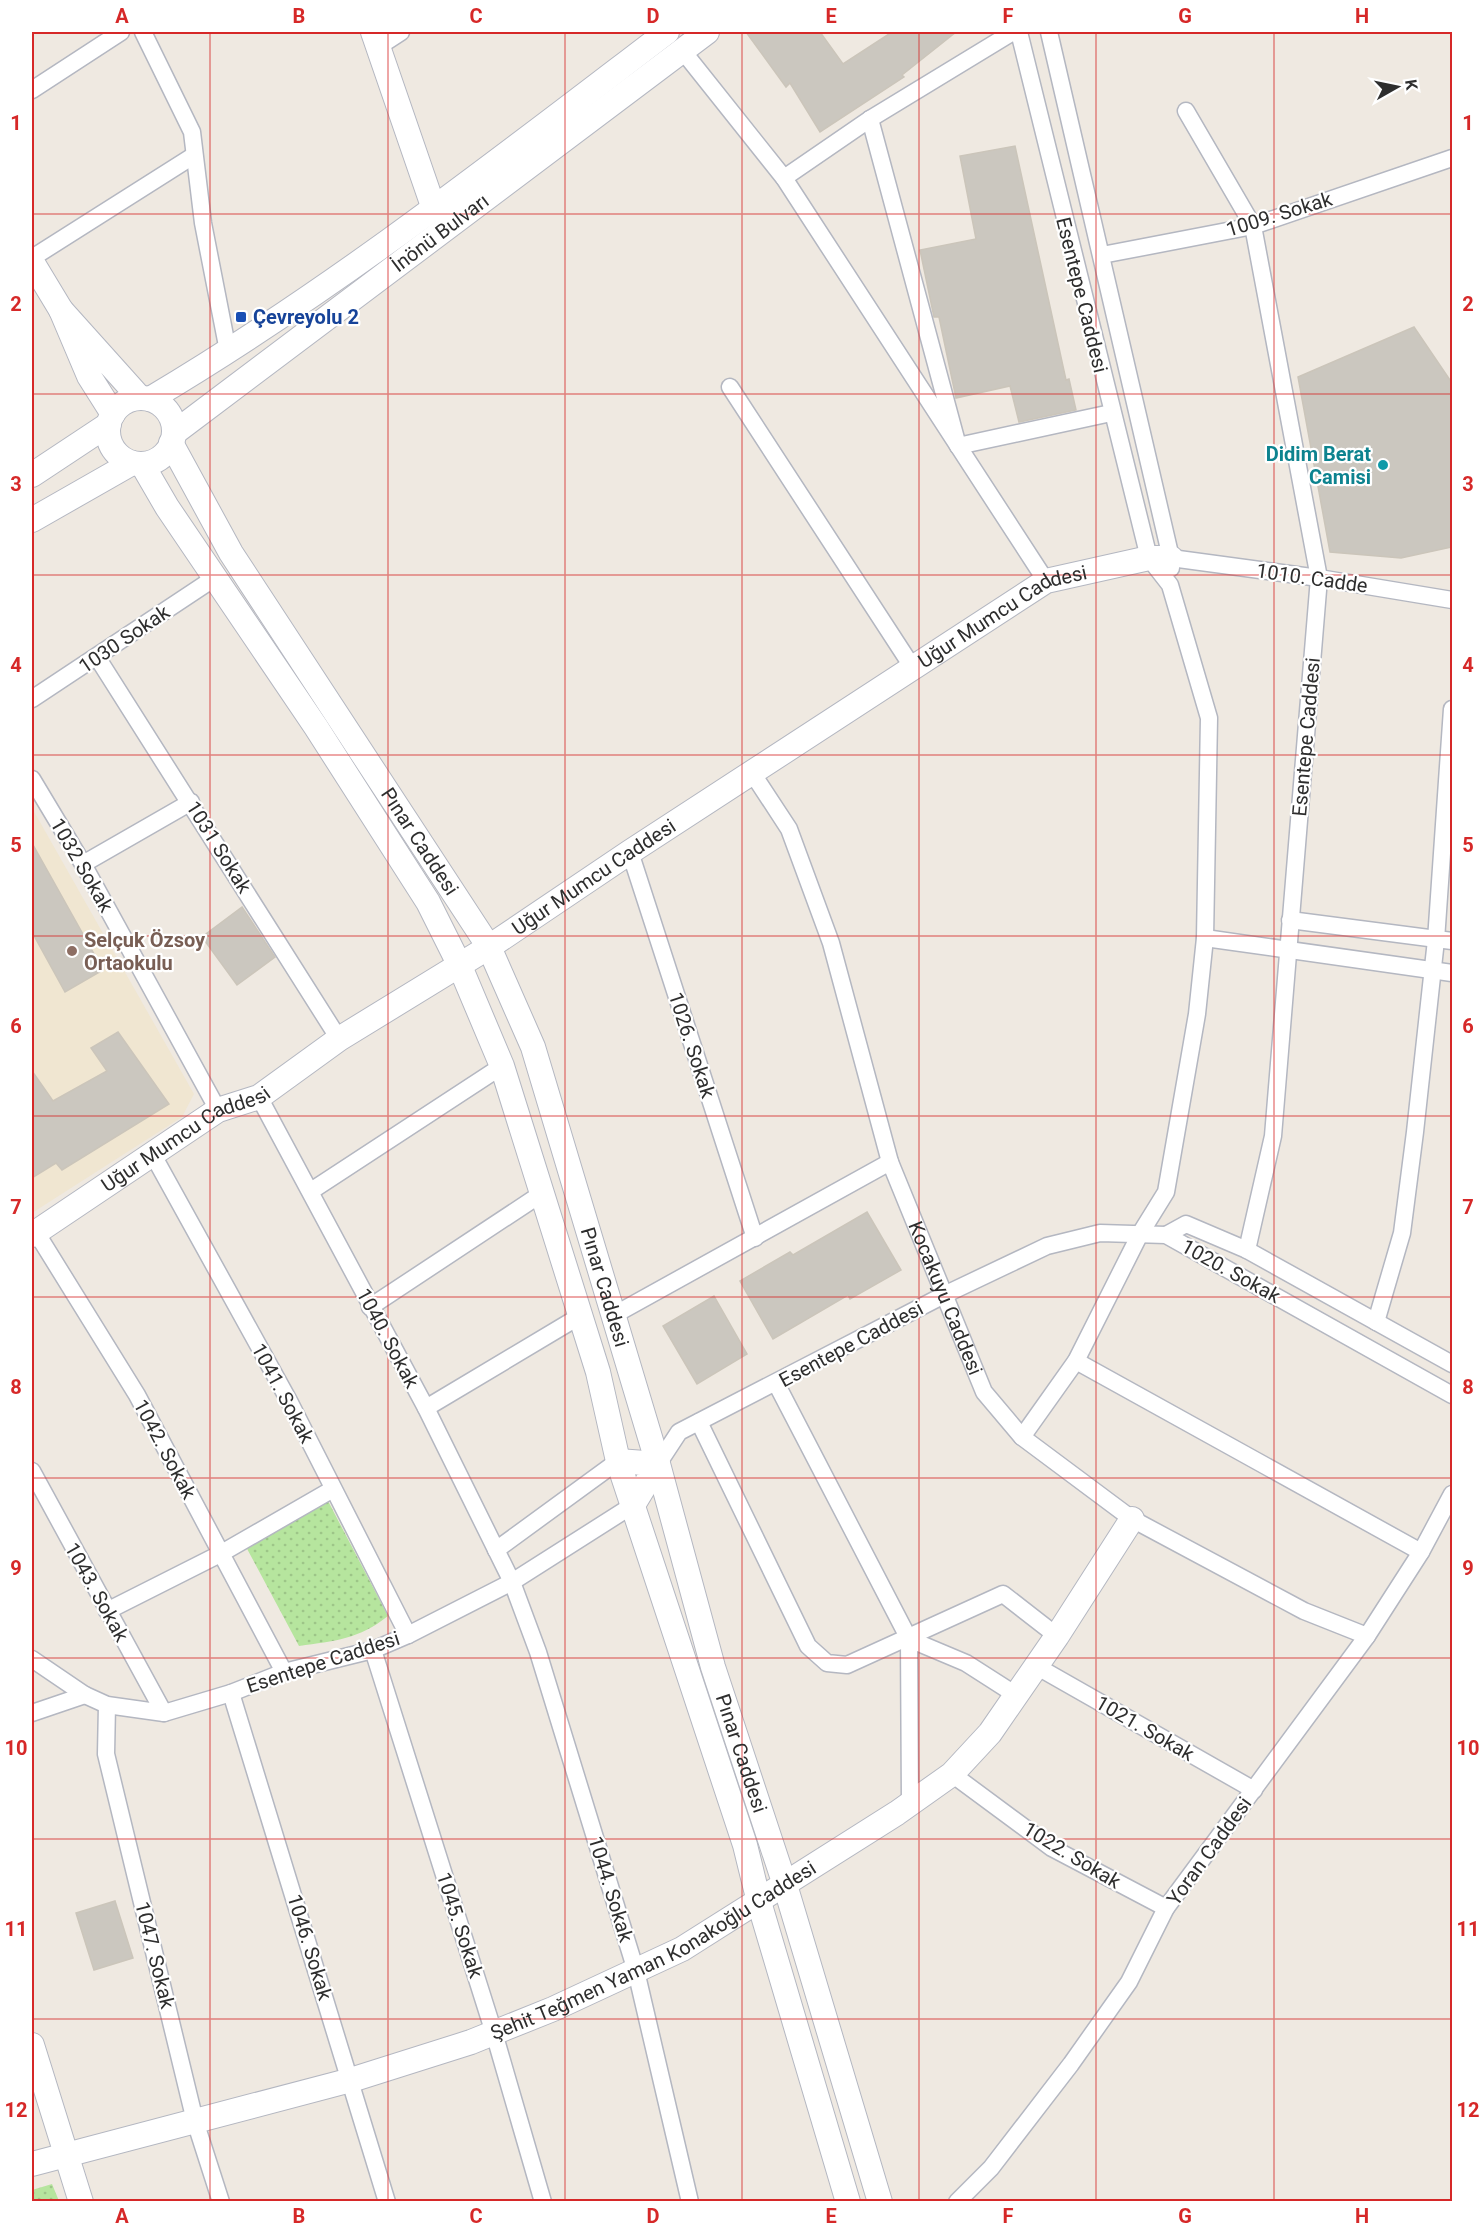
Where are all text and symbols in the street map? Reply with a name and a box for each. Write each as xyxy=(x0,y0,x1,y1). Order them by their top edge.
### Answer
text: A xyxy=(115,4,129,28)
text: B xyxy=(293,4,305,28)
text: C xyxy=(469,4,483,28)
text: D xyxy=(647,4,660,28)
text: E xyxy=(825,4,837,28)
text: F xyxy=(1003,4,1014,28)
text: G xyxy=(1178,4,1192,28)
text: H xyxy=(1355,4,1369,28)
north arrow xyxy=(1367,57,1427,117)
text: K xyxy=(1401,78,1422,92)
text: 1 xyxy=(10,111,22,135)
text: 1 xyxy=(1462,111,1474,135)
street label: 1009. Sokak xyxy=(1223,186,1336,242)
street label: İnönü Bulvarı xyxy=(387,188,493,277)
street label: Esentepe Caddesi xyxy=(1051,215,1113,375)
text: 2 xyxy=(10,292,22,316)
text: 2 xyxy=(1462,292,1474,316)
place label: Çevreyolu 2 xyxy=(253,305,359,329)
marker: Çevreyolu 2 xyxy=(234,310,248,324)
place label: Didim Berat Camisi xyxy=(1266,442,1371,489)
marker: Didim Berat Camisi xyxy=(1376,458,1390,472)
text: 3 xyxy=(10,472,22,496)
text: 3 xyxy=(1462,472,1474,496)
street label: 1010. Cadde xyxy=(1255,558,1369,598)
street label: Uğur Mumcu Caddesi xyxy=(914,560,1089,673)
street label: 1030 Sokak xyxy=(74,599,175,678)
text: 4 xyxy=(10,653,22,677)
text: 4 xyxy=(1462,653,1474,677)
street label: Esentepe Caddesi xyxy=(1287,656,1325,818)
street label: Pınar Caddesi xyxy=(376,783,464,900)
street label: 1031 Sokak xyxy=(181,796,257,898)
street label: 1032 Sokak xyxy=(46,814,119,917)
street label: Uğur Mumcu Caddesi xyxy=(507,814,680,940)
text: 5 xyxy=(10,833,22,857)
text: 5 xyxy=(1462,833,1474,857)
place label: Selçuk Özsoy Ortaokulu xyxy=(84,928,206,975)
marker: Selçuk Özsoy Ortaokulu xyxy=(65,944,79,958)
street label: 1026. Sokak xyxy=(664,989,721,1102)
text: 6 xyxy=(10,1014,22,1038)
text: 6 xyxy=(1462,1014,1474,1038)
street label: Uğur Mumcu Caddesi xyxy=(97,1081,275,1197)
text: 7 xyxy=(10,1195,22,1219)
text: 7 xyxy=(1462,1195,1474,1219)
street label: Kocakuyu Caddesi xyxy=(903,1218,988,1378)
street label: Pınar Caddesi xyxy=(576,1224,634,1350)
street label: 1020. Sokak xyxy=(1177,1234,1286,1308)
street label: 1040. Sokak xyxy=(352,1284,425,1393)
street label: Esentepe Caddesi xyxy=(775,1296,927,1392)
street label: 1041. Sokak xyxy=(247,1339,320,1448)
text: 8 xyxy=(10,1375,22,1399)
text: 8 xyxy=(1462,1375,1474,1399)
street label: 1042. Sokak xyxy=(129,1395,202,1504)
street label: 1043. Sokak xyxy=(60,1538,134,1647)
text: 9 xyxy=(10,1556,22,1580)
text: 9 xyxy=(1462,1556,1474,1580)
street label: Esentepe Caddesi xyxy=(243,1626,403,1698)
street label: 1021. Sokak xyxy=(1092,1690,1199,1766)
street label: Pınar Caddesi xyxy=(711,1691,772,1816)
text: 10 xyxy=(5,1736,27,1760)
text: 10 xyxy=(1457,1736,1479,1760)
street label: Yoran Caddesi xyxy=(1162,1792,1256,1910)
street label: 1022. Sokak xyxy=(1019,1816,1126,1894)
street label: 1044. Sokak xyxy=(583,1833,639,1946)
street label: Şehit Teğmen Yaman Konakoğlu Caddesi xyxy=(487,1855,820,2045)
street label: 1045. Sokak xyxy=(432,1869,489,1982)
street label: 1046. Sokak xyxy=(282,1891,338,2004)
street label: 1047. Sokak xyxy=(130,1899,180,2012)
text: 11 xyxy=(5,1917,27,1941)
text: 11 xyxy=(1457,1917,1479,1941)
text: 12 xyxy=(5,2098,27,2122)
text: 12 xyxy=(1457,2098,1479,2122)
text: A xyxy=(115,2204,129,2228)
text: B xyxy=(293,2204,305,2228)
text: C xyxy=(469,2204,483,2228)
text: D xyxy=(647,2204,660,2228)
text: E xyxy=(825,2204,837,2228)
text: F xyxy=(1003,2204,1014,2228)
text: G xyxy=(1178,2204,1192,2228)
text: H xyxy=(1355,2204,1369,2228)

